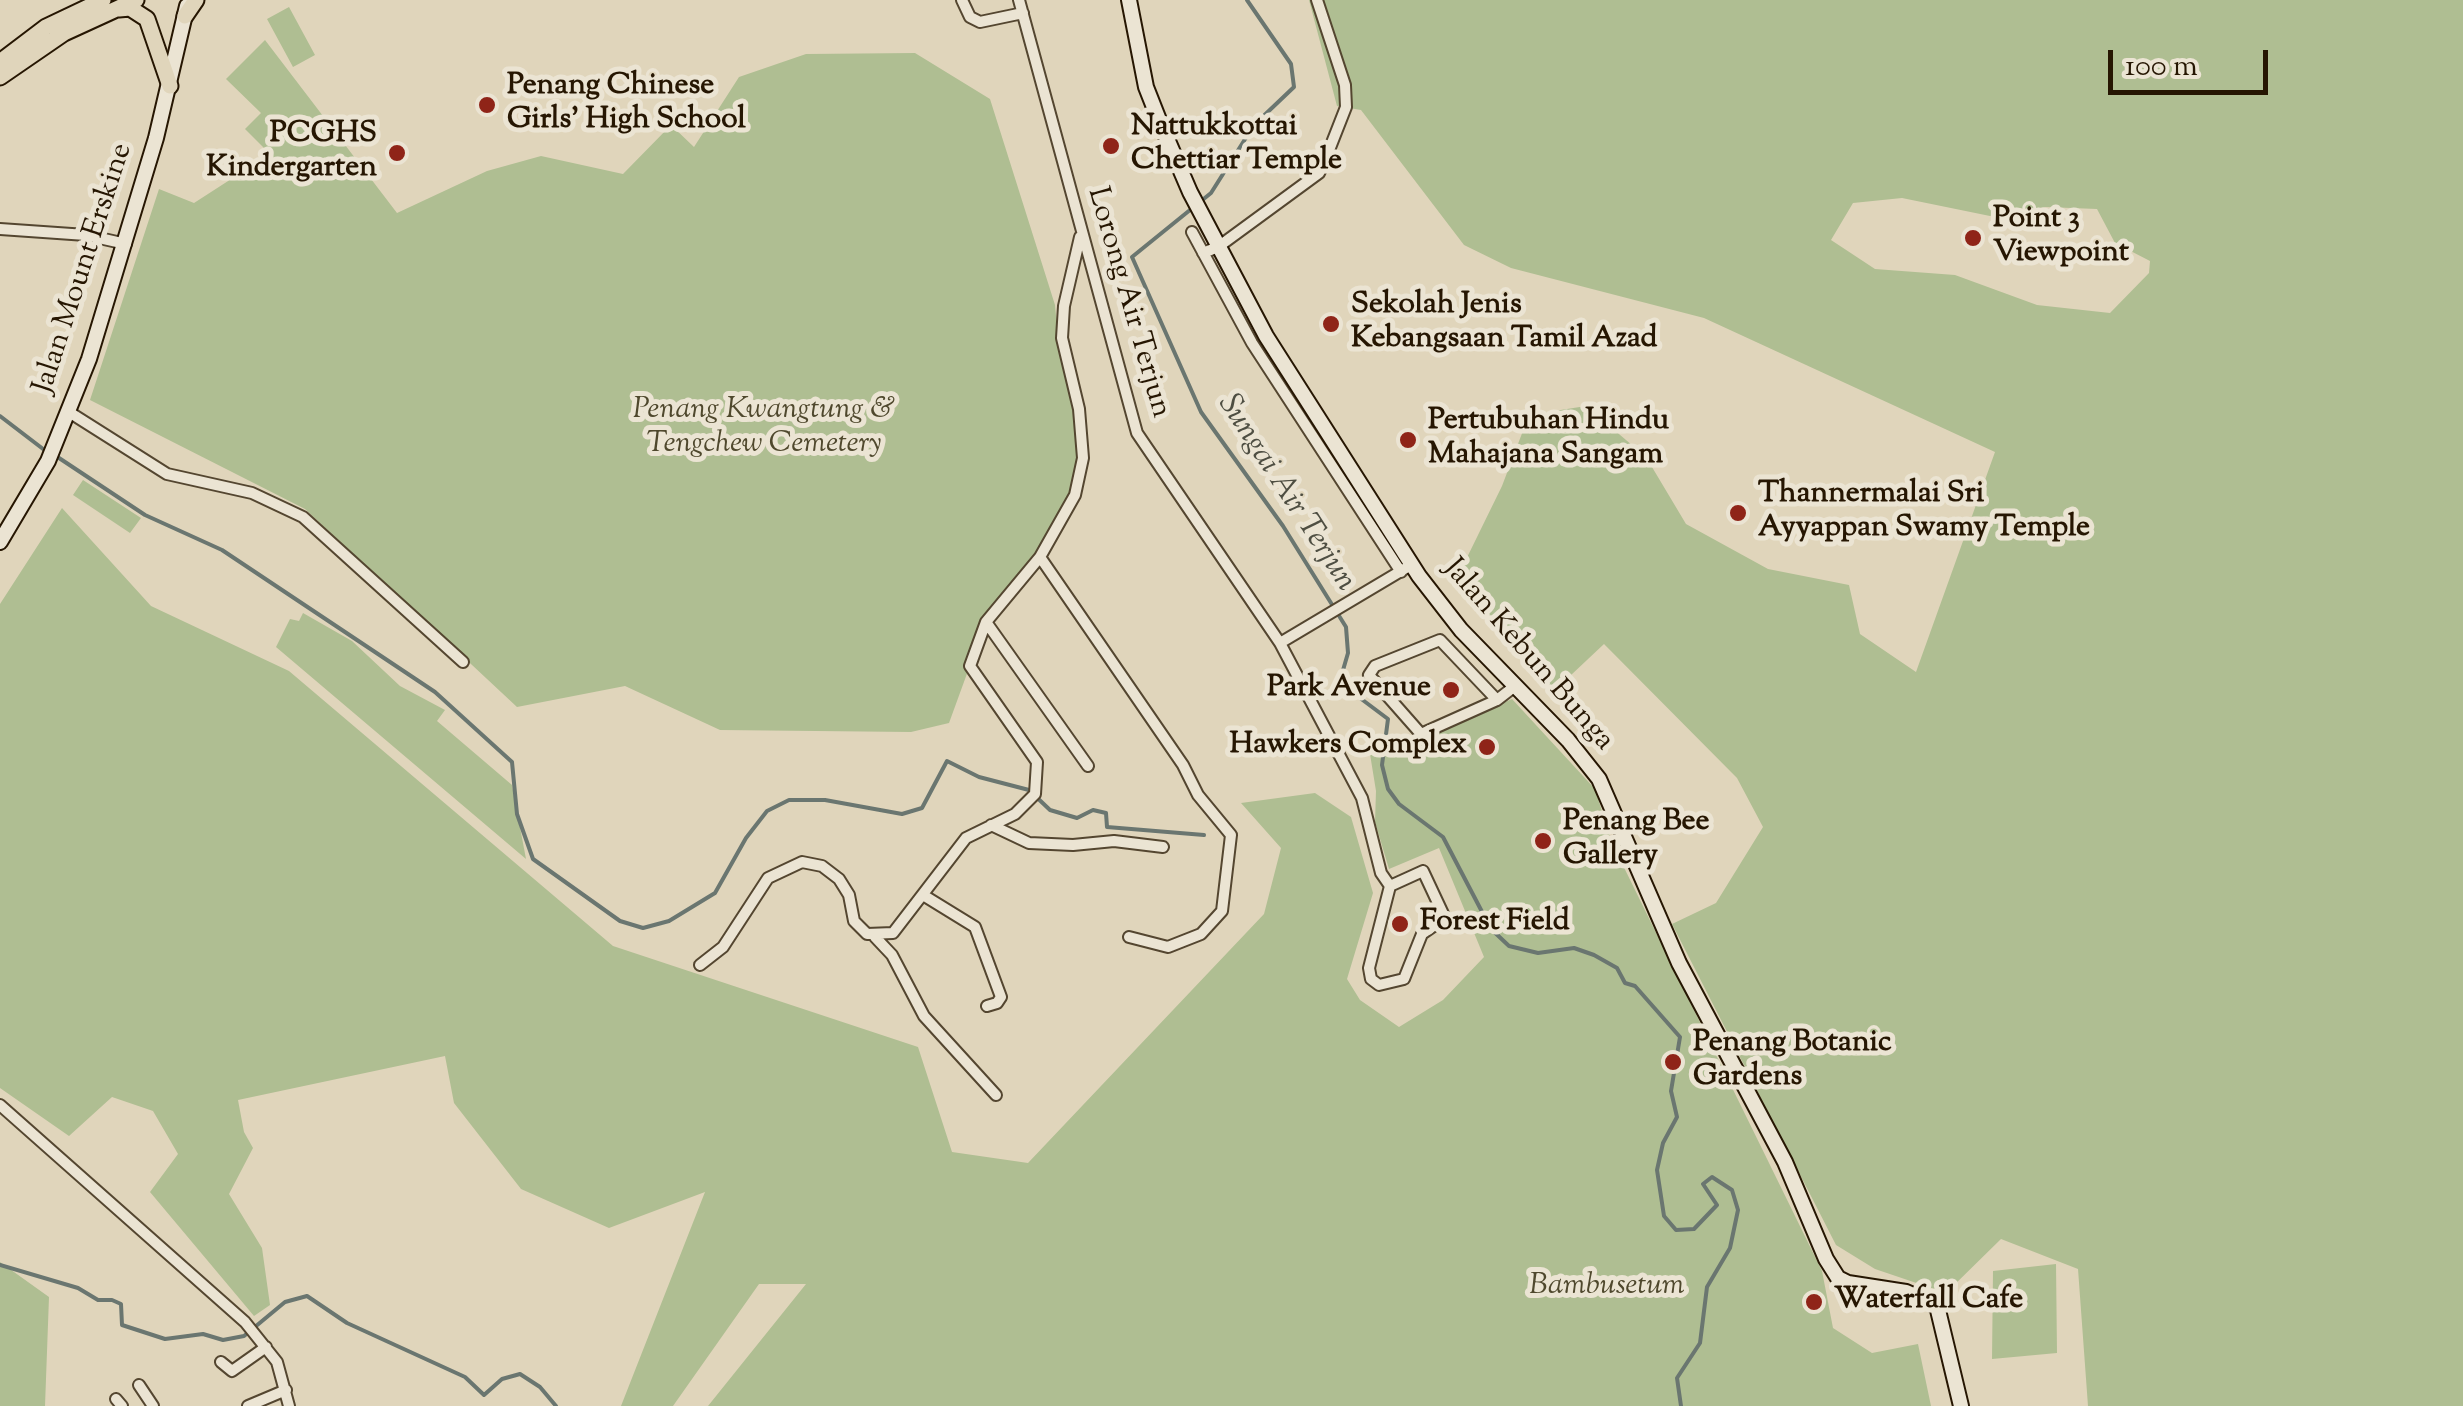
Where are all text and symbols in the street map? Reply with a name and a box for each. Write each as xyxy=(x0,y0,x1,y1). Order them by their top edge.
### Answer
scale bar xyxy=(2113,30,2273,92)
text: 100 m xyxy=(2125,46,2198,89)
place label: Penang Chinese Girls' High School xyxy=(507,70,746,140)
marker: Penang Chinese Girls' High School xyxy=(476,94,498,116)
place label: Nattukkottai Chettiar Temple xyxy=(1131,111,1342,182)
place label: PCGHS Kindergarten xyxy=(206,118,377,188)
marker: Nattukkottai Chettiar Temple xyxy=(1100,135,1122,157)
street label: Jalan Mount Erskine xyxy=(28,139,142,399)
marker: PCGHS Kindergarten xyxy=(386,142,408,164)
street label: Lorong Air Terjun xyxy=(1077,184,1177,422)
place label: Point 3 Viewpoint xyxy=(1993,203,2129,274)
marker: Point 3 Viewpoint xyxy=(1962,227,1984,249)
place label: Sekolah Jenis Kebangsaan Tamil Azad xyxy=(1351,289,1657,360)
marker: Sekolah Jenis Kebangsaan Tamil Azad xyxy=(1320,313,1342,335)
water label: Sungai Air Terjun xyxy=(1207,388,1363,600)
park label: Penang Kwangtung & Tengchew Cemetery xyxy=(633,394,895,464)
place label: Pertubuhan Hindu Mahajana Sangam xyxy=(1428,405,1669,476)
marker: Pertubuhan Hindu Mahajana Sangam xyxy=(1397,429,1419,451)
place label: Thannermalai Sri Ayyappan Swamy Temple xyxy=(1758,478,2090,548)
marker: Thannermalai Sri Ayyappan Swamy Temple xyxy=(1727,502,1749,524)
street label: Jalan Kebun Bunga xyxy=(1434,553,1620,759)
place label: Park Avenue xyxy=(1267,672,1431,708)
marker: Park Avenue xyxy=(1440,679,1462,701)
place label: Hawkers Complex xyxy=(1229,729,1467,765)
marker: Hawkers Complex xyxy=(1476,736,1498,758)
place label: Penang Bee Gallery xyxy=(1563,806,1709,876)
marker: Penang Bee Gallery xyxy=(1532,830,1554,852)
place label: Forest Field xyxy=(1420,906,1570,942)
marker: Forest Field xyxy=(1389,913,1411,935)
place label: Penang Botanic Gardens xyxy=(1693,1027,1892,1098)
marker: Penang Botanic Gardens xyxy=(1662,1051,1684,1073)
park label: Bambusetum xyxy=(1529,1270,1685,1306)
place label: Waterfall Cafe xyxy=(1834,1284,2023,1320)
marker: Waterfall Cafe xyxy=(1803,1291,1825,1313)

